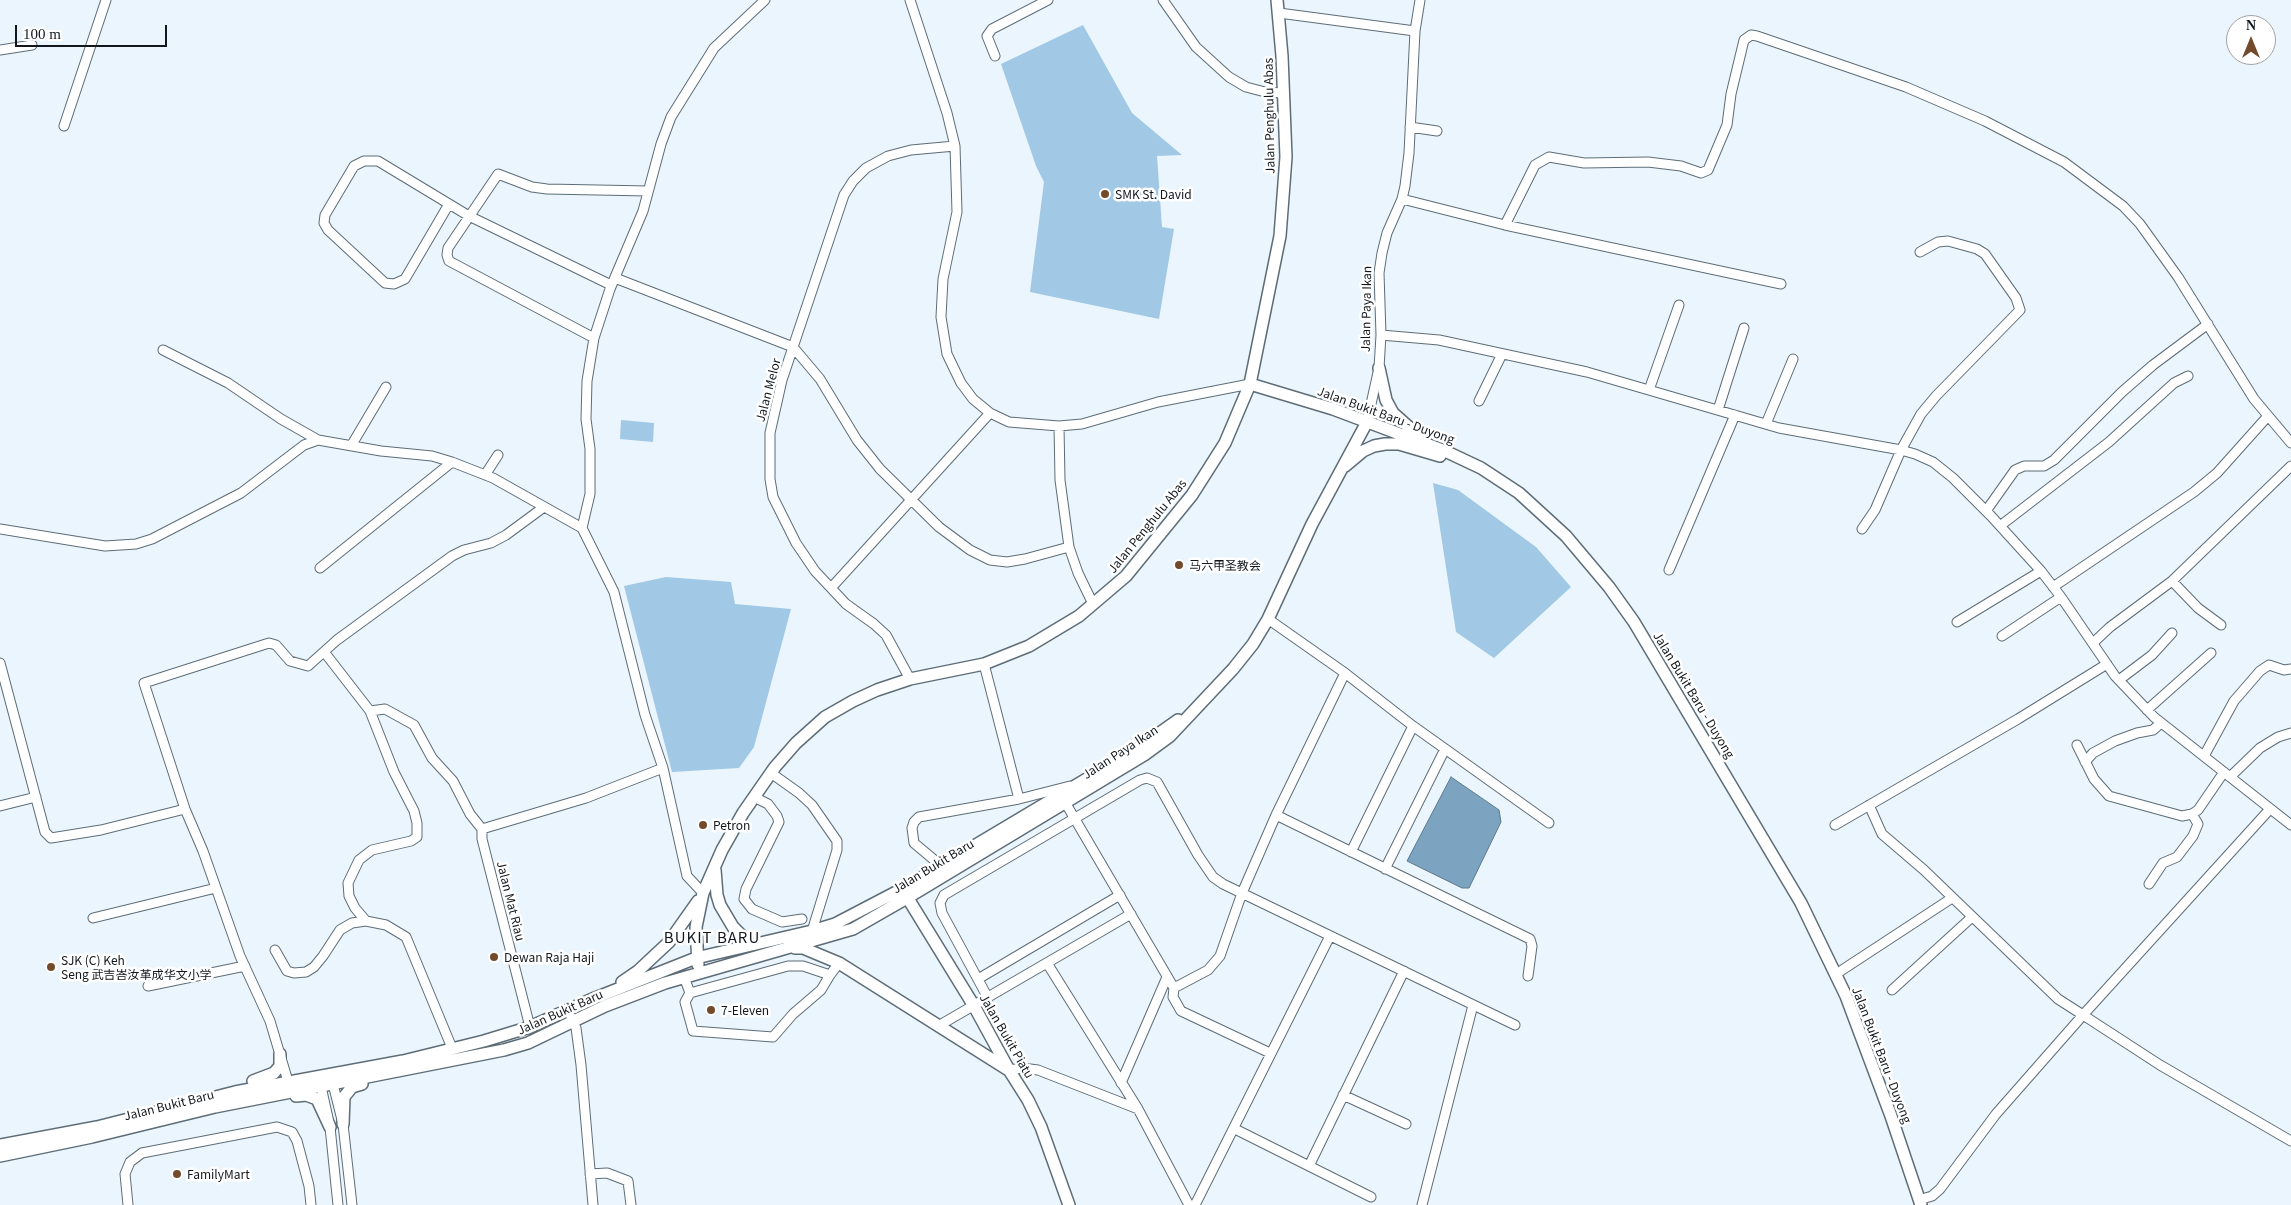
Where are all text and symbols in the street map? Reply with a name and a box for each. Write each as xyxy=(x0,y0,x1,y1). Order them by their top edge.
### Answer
scale bar xyxy=(18,15,170,47)
north arrow xyxy=(2226,15,2276,65)
text: N xyxy=(2246,18,2256,33)
text: 100 m xyxy=(23,26,61,42)
street label: Jalan Penghulu Abas xyxy=(1261,58,1277,174)
place label: SMK St. David xyxy=(1115,187,1192,201)
marker: SMK St. David xyxy=(1099,188,1111,200)
street label: Jalan Paya Ikan xyxy=(1358,266,1374,352)
street label: Jalan Melor xyxy=(753,357,783,423)
street label: Jalan Bukit Baru - Duyong xyxy=(1315,383,1457,447)
street label: Jalan Penghulu Abas xyxy=(1105,476,1189,576)
place label: 马六甲圣教会 xyxy=(1189,558,1261,572)
marker: 马六甲圣教会 xyxy=(1173,559,1185,571)
street label: Jalan Bukit Baru - Duyong xyxy=(1651,629,1737,761)
street label: Jalan Paya Ikan xyxy=(1080,722,1160,782)
place label: Petron xyxy=(713,818,750,832)
marker: Petron xyxy=(697,819,709,831)
street label: Jalan Bukit Baru xyxy=(890,836,976,896)
street label: Jalan Mat Riau xyxy=(494,860,528,942)
district label: BUKIT BARU xyxy=(663,928,761,946)
place label: Dewan Raja Haji xyxy=(504,950,594,964)
marker: Dewan Raja Haji xyxy=(488,951,500,963)
place label: SJK (C) Keh Seng 武吉峇汝革成华文小学 xyxy=(61,953,212,981)
marker: SJK (C) Keh Seng 武吉峇汝革成华文小学 xyxy=(45,961,57,973)
street label: Jalan Bukit Baru - Duyong xyxy=(1849,985,1915,1125)
street label: Jalan Bukit Baru xyxy=(515,987,605,1037)
street label: Jalan Bukit Piatu xyxy=(977,991,1037,1081)
place label: 7-Eleven xyxy=(721,1003,769,1017)
marker: 7-Eleven xyxy=(705,1004,717,1016)
street label: Jalan Bukit Baru xyxy=(123,1087,215,1123)
place label: FamilyMart xyxy=(187,1167,250,1181)
marker: FamilyMart xyxy=(171,1168,183,1180)

